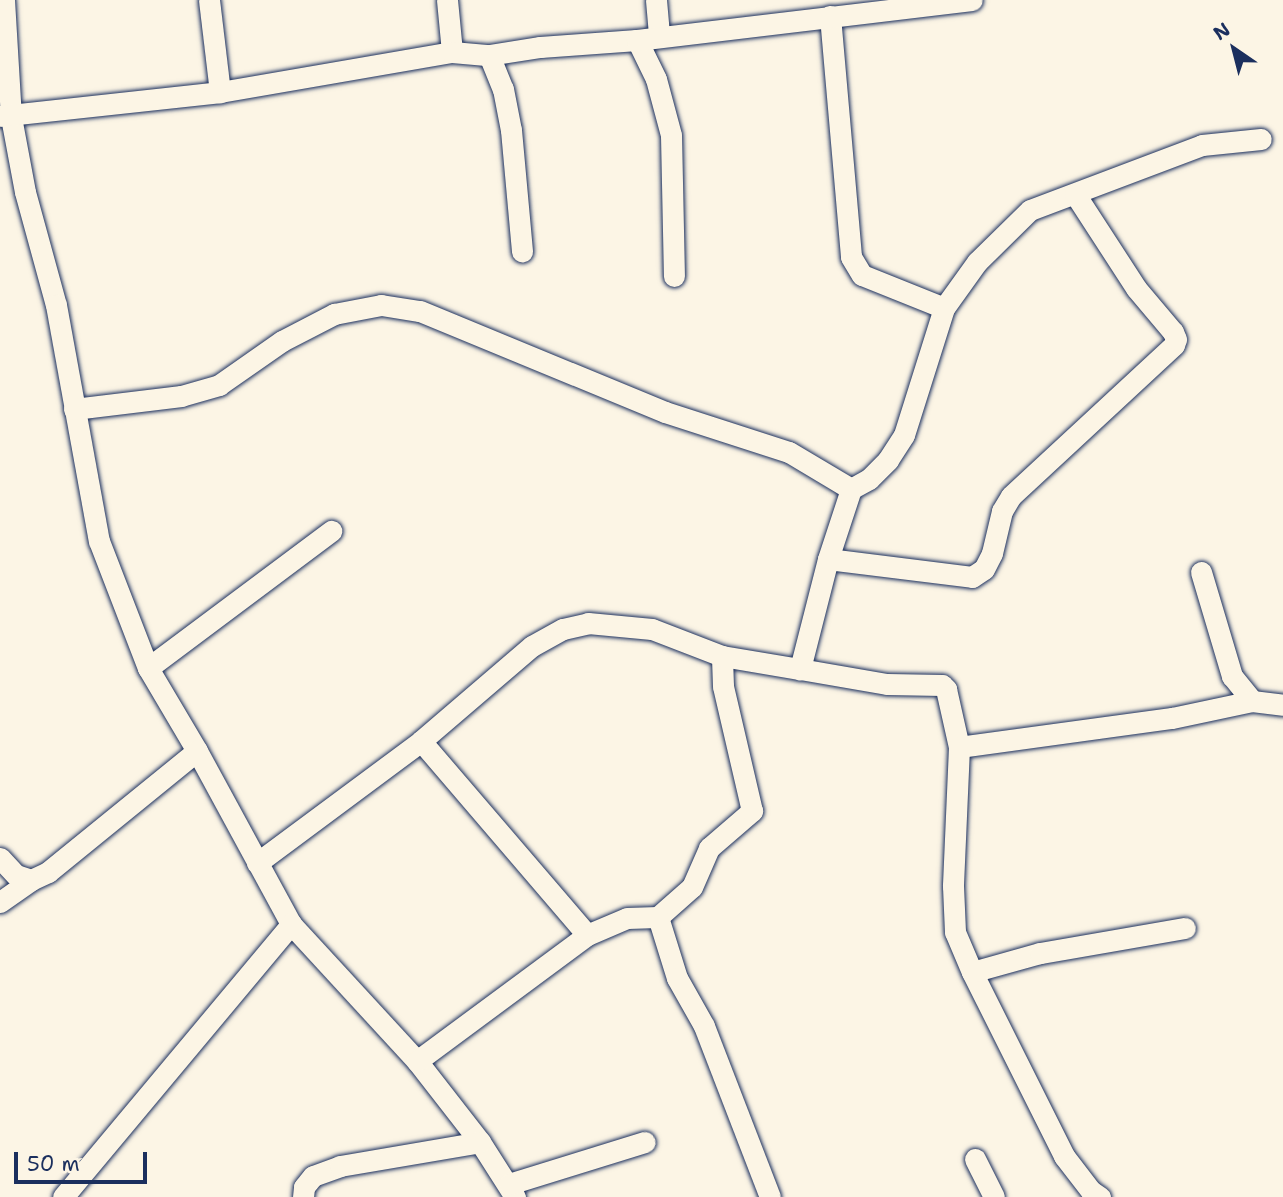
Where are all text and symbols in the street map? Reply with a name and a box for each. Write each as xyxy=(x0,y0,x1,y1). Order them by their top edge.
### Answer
north arrow xyxy=(1199,14,1269,84)
text: N xyxy=(1208,17,1235,46)
scale bar xyxy=(18,1138,150,1182)
text: 50 m xyxy=(27,1150,80,1178)

